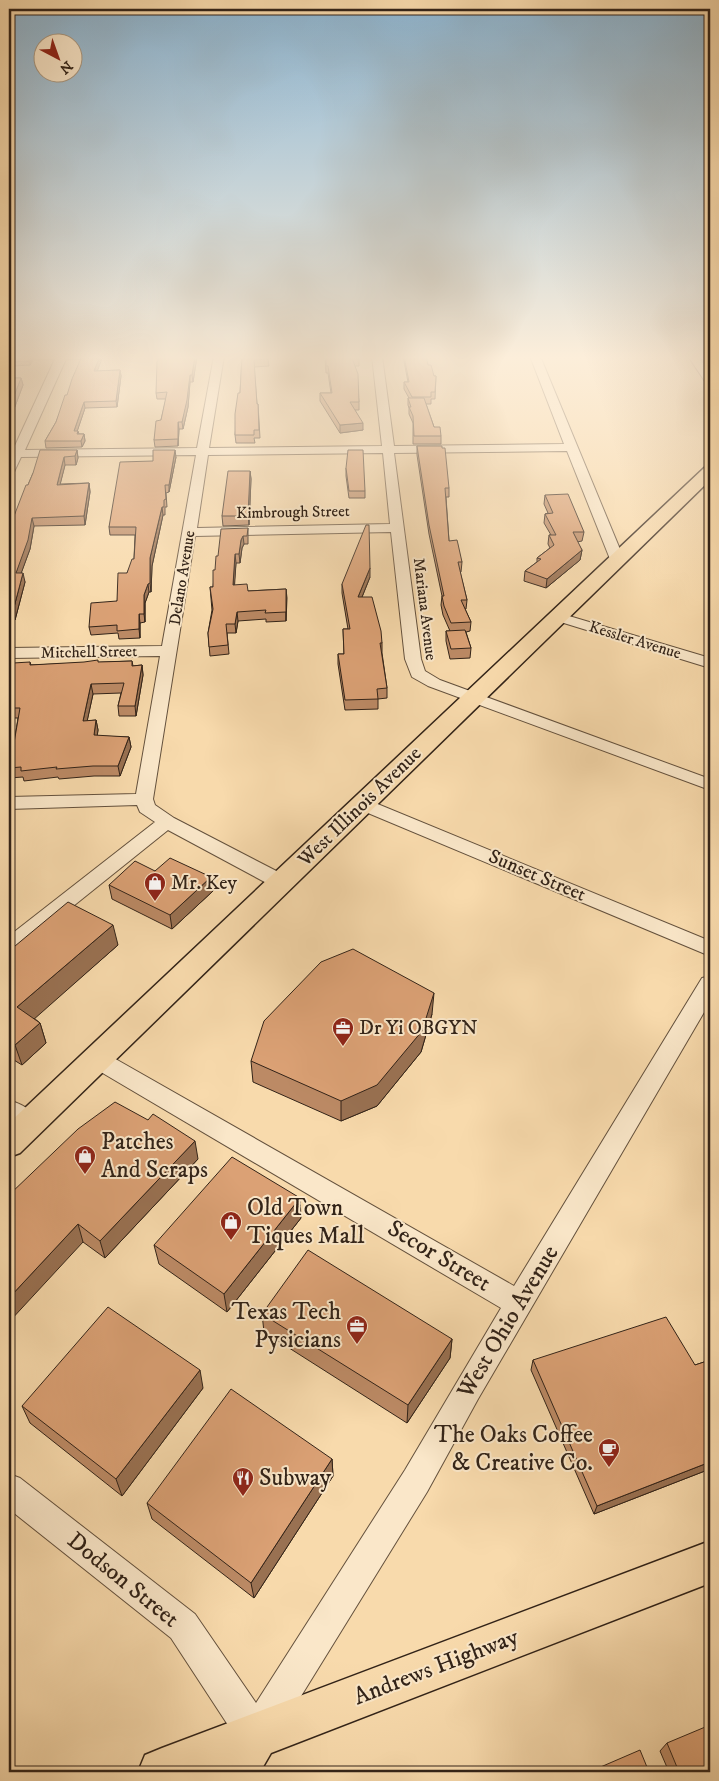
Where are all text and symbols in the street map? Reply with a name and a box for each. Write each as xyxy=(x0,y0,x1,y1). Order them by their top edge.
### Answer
north arrow xyxy=(32,32,82,82)
text: N xyxy=(55,56,76,78)
street label: Kimbrough Street xyxy=(236,501,350,523)
street label: Delano Avenue xyxy=(165,529,199,627)
street label: Mariana Avenue xyxy=(409,557,441,662)
street label: Kessler Avenue xyxy=(587,617,684,664)
street label: Mitchell Street xyxy=(41,641,137,663)
street label: West Illinois Avenue xyxy=(292,742,427,873)
street label: Sunset Street xyxy=(484,844,590,908)
shop icon: Mr. Key xyxy=(143,871,167,902)
place label: Mr. Key xyxy=(171,871,238,896)
office icon: Dr Yi OBGYN xyxy=(331,1016,355,1047)
place label: Dr Yi OBGYN xyxy=(359,1016,478,1041)
place label: Patches And Scraps xyxy=(101,1127,208,1185)
shop icon: Patches And Scraps xyxy=(73,1144,97,1175)
place label: Old Town Tiques Mall xyxy=(247,1193,365,1251)
shop icon: Old Town Tiques Mall xyxy=(219,1210,243,1241)
street label: Secor Street xyxy=(382,1213,496,1299)
street label: West Ohio Avenue xyxy=(450,1240,566,1405)
place label: Texas Tech Pysicians xyxy=(232,1297,341,1355)
office icon: Texas Tech Pysicians xyxy=(345,1314,369,1345)
place label: The Oaks Coffee & Creative Co. xyxy=(434,1420,593,1478)
cafe icon: The Oaks Coffee & Creative Co. xyxy=(597,1437,621,1468)
place label: Subway xyxy=(259,1463,332,1493)
restaurant icon: Subway xyxy=(231,1466,255,1497)
street label: Dodson Street xyxy=(61,1526,185,1635)
street label: Andrews Highway xyxy=(349,1622,523,1712)

